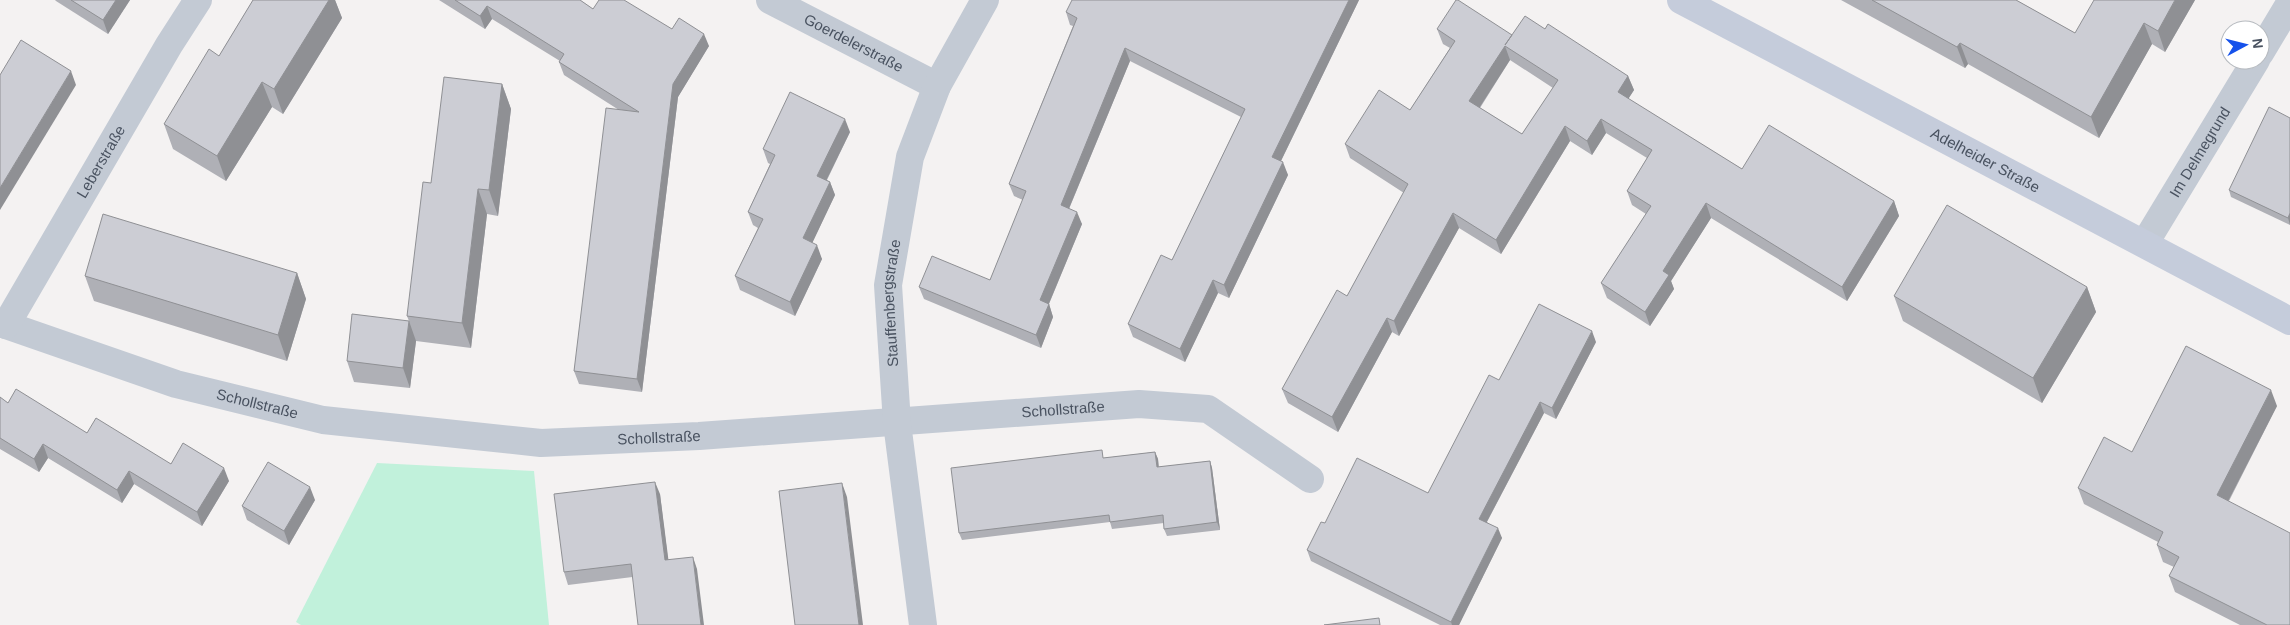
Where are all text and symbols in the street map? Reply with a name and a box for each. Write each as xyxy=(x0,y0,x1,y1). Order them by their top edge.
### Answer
street label: Goerdelerstraße xyxy=(801,10,906,75)
north arrow xyxy=(2220,20,2270,70)
text: N xyxy=(2249,37,2266,49)
street label: Im Delmegrund xyxy=(2166,104,2233,200)
street label: Leberstraße xyxy=(73,122,128,201)
street label: Adelheider Straße xyxy=(1928,124,2043,196)
street label: Stauffenbergstraße xyxy=(879,238,904,367)
street label: Schollstraße xyxy=(215,385,300,422)
street label: Schollstraße xyxy=(1021,398,1105,421)
street label: Schollstraße xyxy=(617,427,701,448)

